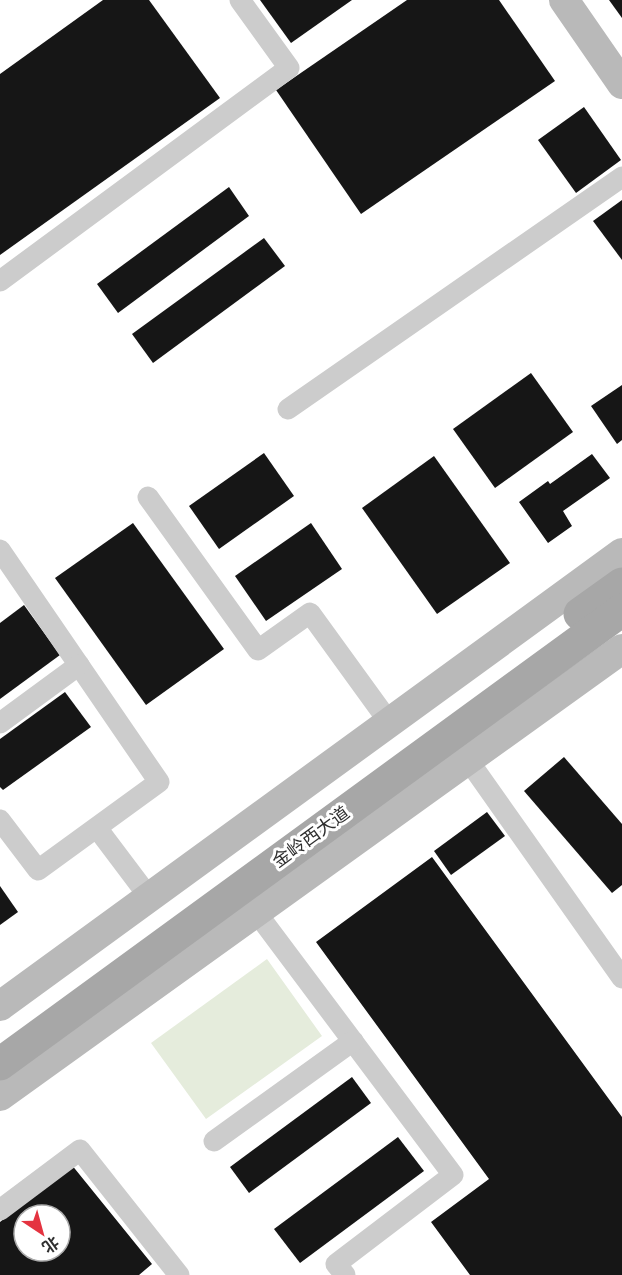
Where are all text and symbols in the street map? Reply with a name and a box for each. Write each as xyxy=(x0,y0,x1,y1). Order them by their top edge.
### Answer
street label: 金岭西大道 xyxy=(268,802,354,872)
north arrow xyxy=(12,1203,72,1263)
text: 北 xyxy=(38,1232,63,1257)

